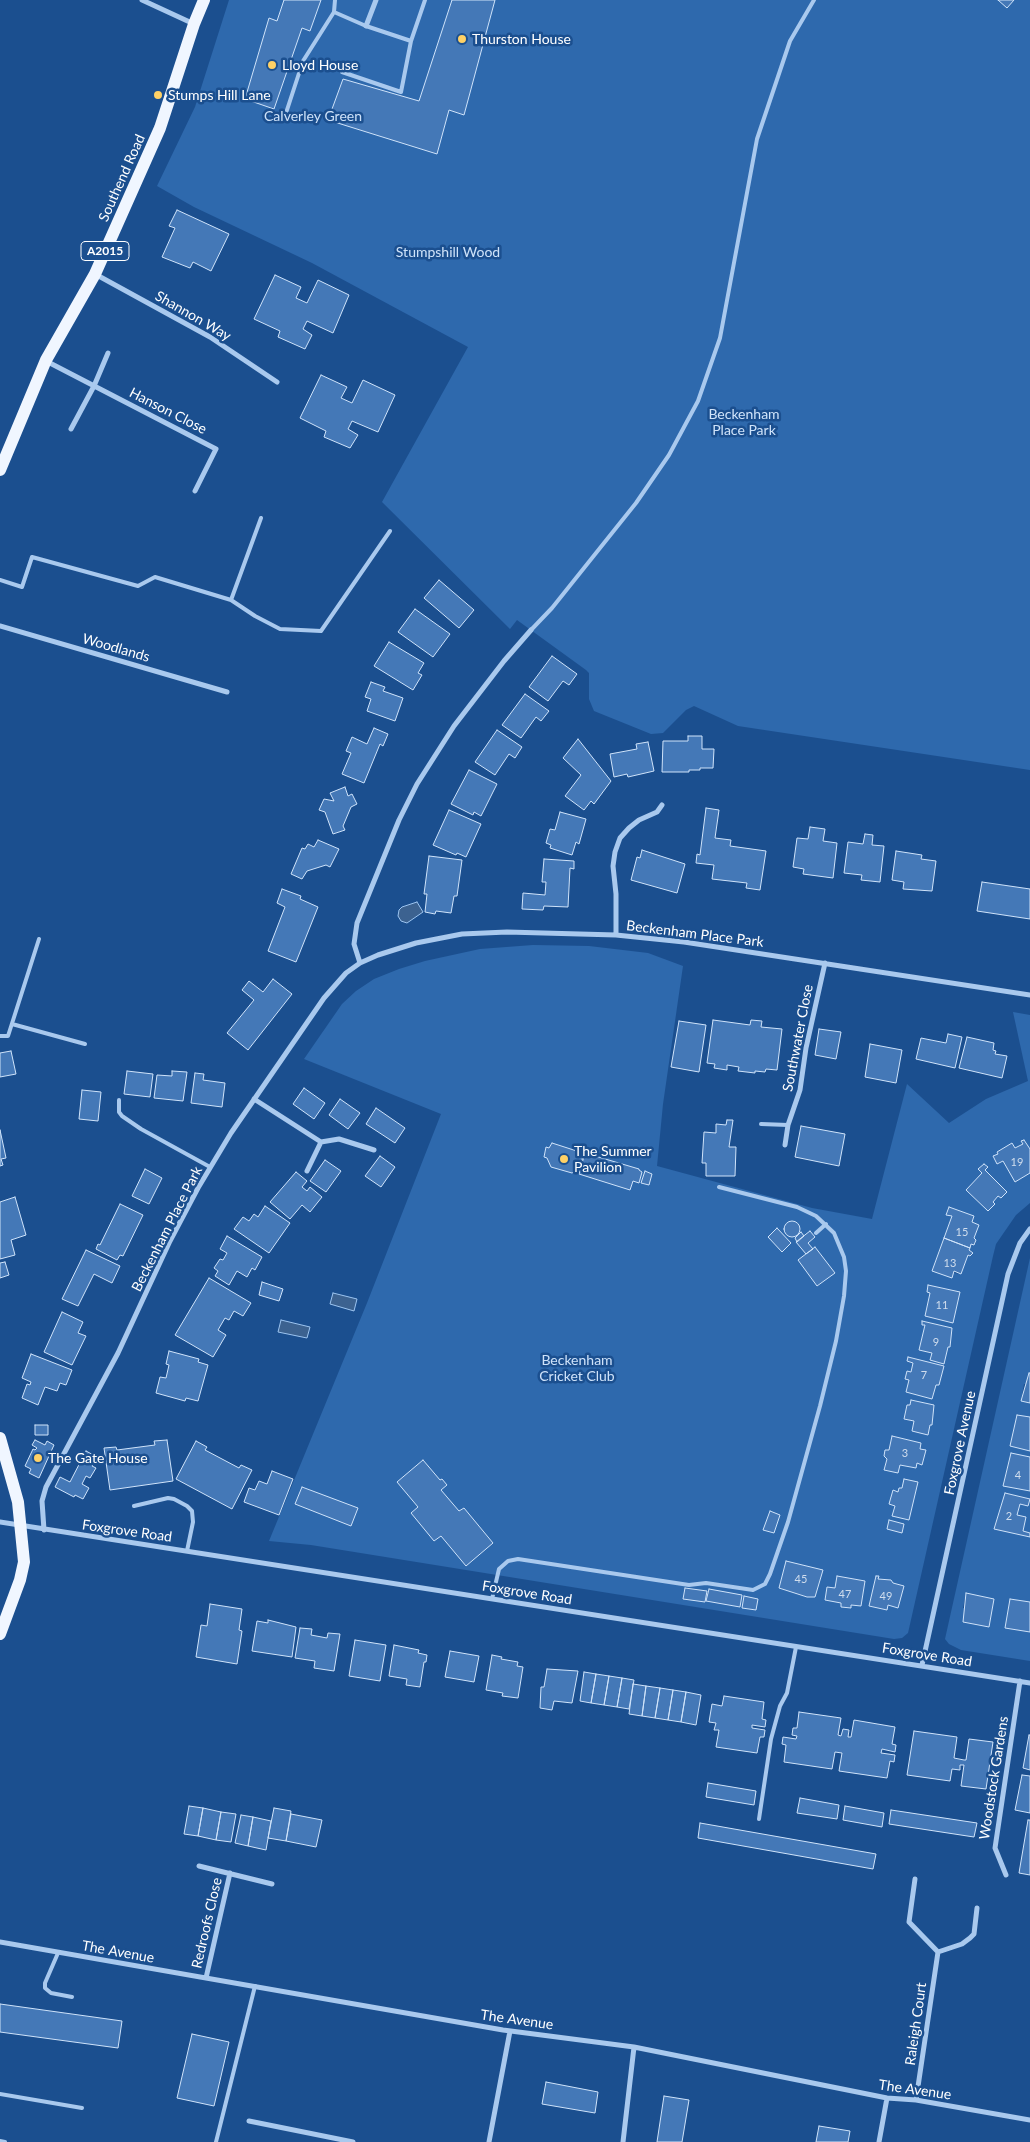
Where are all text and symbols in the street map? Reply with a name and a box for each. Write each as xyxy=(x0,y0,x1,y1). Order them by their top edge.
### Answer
place label: Thurston House xyxy=(472,31,571,47)
marker: Thurston House xyxy=(456,33,468,45)
place label: Lloyd House xyxy=(282,57,358,73)
marker: Lloyd House xyxy=(266,59,278,71)
place label: Stumps Hill Lane xyxy=(168,87,271,103)
marker: Stumps Hill Lane xyxy=(152,89,164,101)
park label: Calverley Green xyxy=(264,108,362,124)
street label: Southend Road xyxy=(95,132,149,224)
road number: A2015 xyxy=(81,242,129,260)
park label: Stumpshill Wood xyxy=(396,244,500,260)
street label: Shannon Way xyxy=(152,287,234,345)
street label: Hanson Close xyxy=(126,384,210,438)
park label: Beckenham Place Park xyxy=(708,406,780,438)
street label: Woodlands xyxy=(80,630,152,666)
street label: Beckenham Place Park xyxy=(625,917,765,951)
street label: Southwater Close xyxy=(779,983,817,1093)
place label: The Summer Pavilion xyxy=(574,1143,652,1176)
marker: The Summer Pavilion xyxy=(558,1153,570,1165)
house number: 19 xyxy=(1011,1155,1023,1169)
street label: Beckenham Place Park xyxy=(128,1164,206,1294)
house number: 15 xyxy=(956,1225,968,1239)
house number: 13 xyxy=(944,1256,956,1270)
house number: 11 xyxy=(936,1298,948,1312)
house number: 9 xyxy=(933,1335,939,1349)
park label: Beckenham Cricket Club xyxy=(539,1352,615,1384)
house number: 7 xyxy=(921,1368,927,1382)
street label: Foxgrove Avenue xyxy=(941,1389,979,1497)
house number: 3 xyxy=(902,1446,908,1460)
place label: The Gate House xyxy=(48,1450,148,1466)
marker: The Gate House xyxy=(32,1452,44,1464)
house number: 4 xyxy=(1015,1468,1021,1482)
house number: 2 xyxy=(1006,1509,1012,1523)
street label: Foxgrove Road xyxy=(81,1516,173,1546)
house number: 45 xyxy=(795,1572,807,1586)
street label: Foxgrove Road xyxy=(481,1578,573,1608)
house number: 47 xyxy=(839,1587,851,1601)
house number: 49 xyxy=(880,1589,892,1603)
street label: Foxgrove Road xyxy=(881,1640,973,1670)
street label: Woodstock Gardens xyxy=(976,1715,1012,1841)
street label: Redroofs Close xyxy=(188,1876,226,1970)
street label: The Avenue xyxy=(80,1937,156,1967)
street label: Raleigh Court xyxy=(902,1982,930,2066)
street label: The Avenue xyxy=(480,2007,554,2033)
street label: The Avenue xyxy=(878,2077,952,2103)

